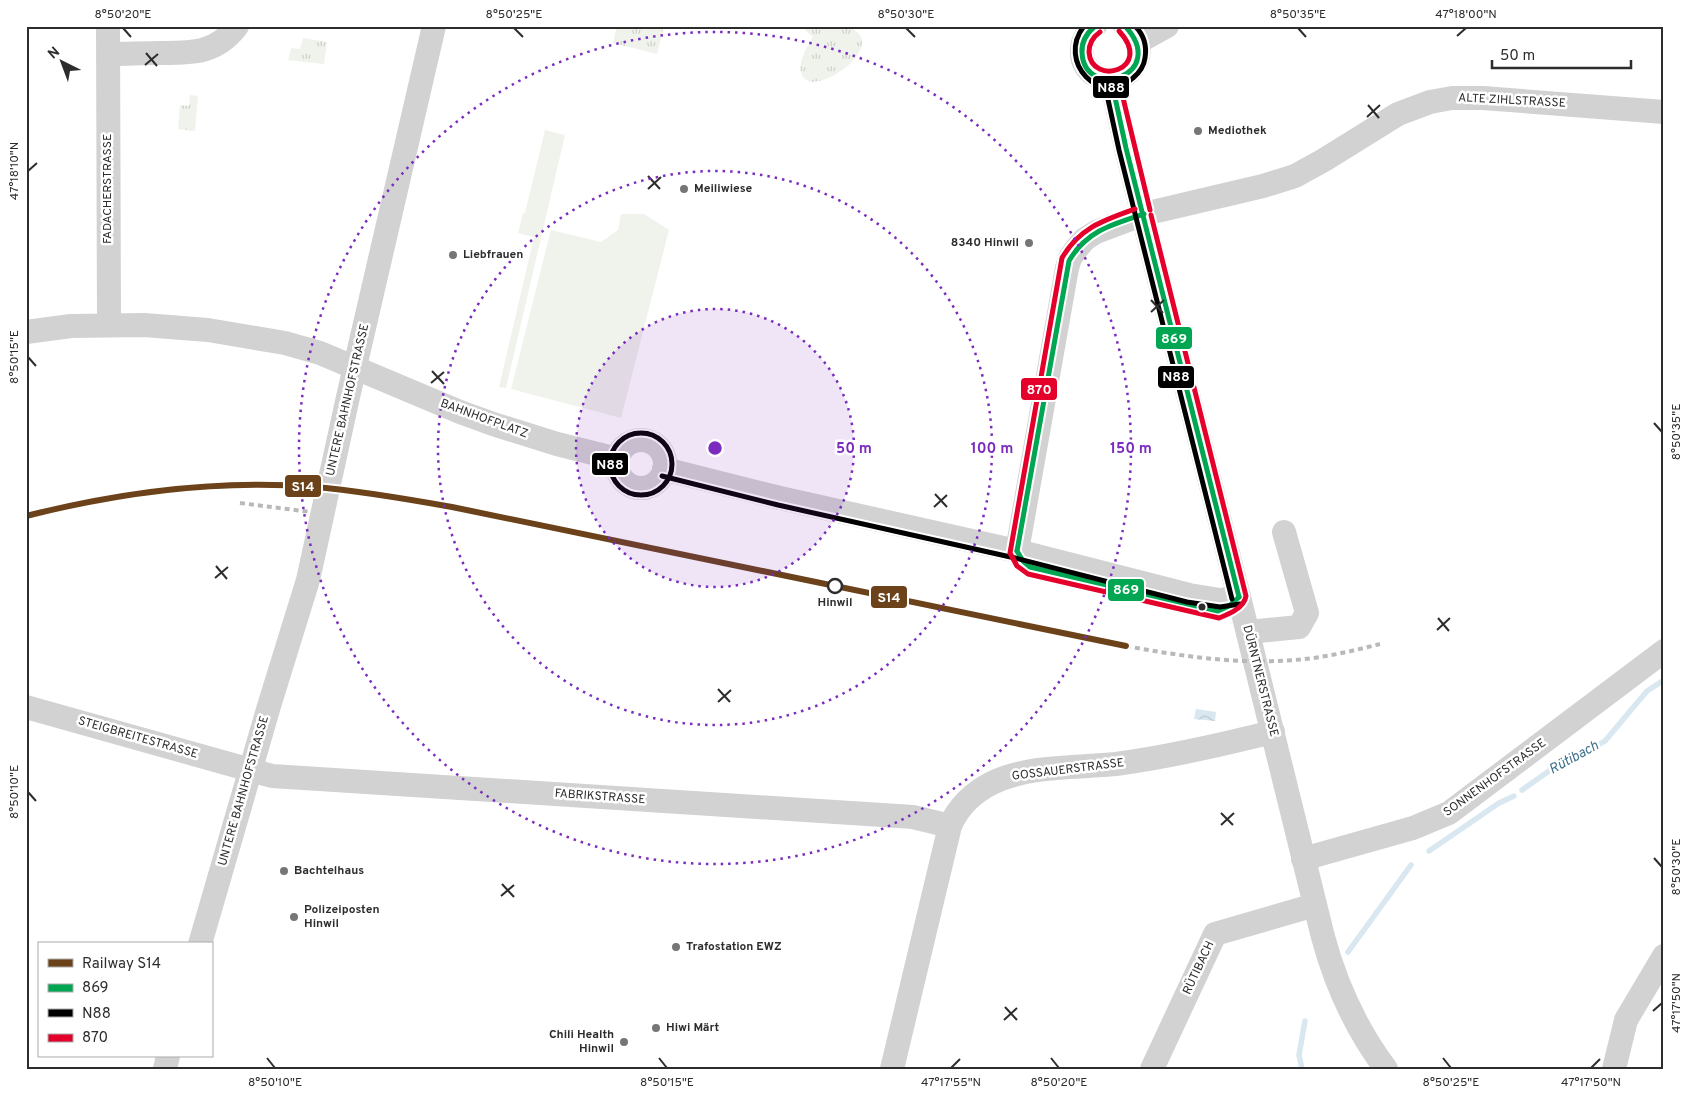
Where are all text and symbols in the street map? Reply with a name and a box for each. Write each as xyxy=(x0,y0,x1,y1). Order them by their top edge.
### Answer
text: 8°50'20"E xyxy=(94,7,152,23)
text: 8°50'25"E xyxy=(486,7,542,23)
text: 8°50'30"E xyxy=(878,7,934,23)
text: 8°50'35"E xyxy=(1270,7,1326,23)
text: 47°18'00"N xyxy=(1435,7,1497,23)
north arrow xyxy=(38,38,88,88)
scale bar xyxy=(1492,38,1631,70)
text: N xyxy=(45,44,64,63)
text: 50 m xyxy=(1500,47,1535,66)
line badge: N88 xyxy=(1092,75,1130,99)
text: N88 xyxy=(1097,80,1125,97)
street label: ALTE ZIHLSTRASSE xyxy=(1458,90,1566,112)
place label: Mediothek xyxy=(1208,123,1267,139)
marker: Mediothek xyxy=(1192,125,1204,137)
street label: FADACHERSTRASSE xyxy=(100,134,116,244)
text: 47°18'10"N xyxy=(7,142,23,200)
place label: Meiliwiese xyxy=(694,181,752,197)
marker: Meiliwiese xyxy=(678,183,690,195)
place label: 8340 Hinwil xyxy=(951,235,1019,251)
marker: 8340 Hinwil xyxy=(1023,237,1035,249)
place label: Liebfrauen xyxy=(463,247,523,263)
marker: Liebfrauen xyxy=(447,249,459,261)
street label: UNTERE BAHNHOFSTRASSE xyxy=(323,322,373,478)
line badge: 869 xyxy=(1155,326,1193,350)
text: 8°50'15"E xyxy=(7,330,23,384)
text: 869 xyxy=(1161,331,1187,348)
line badge: N88 xyxy=(1157,365,1195,389)
text: N88 xyxy=(1162,369,1190,386)
line badge: 870 xyxy=(1020,377,1058,401)
text: 870 xyxy=(1026,382,1052,399)
street label: BAHNHOFPLATZ xyxy=(438,396,530,442)
text: 8°50'35"E xyxy=(1669,404,1685,460)
centre of rings xyxy=(706,439,724,457)
text: 50 m xyxy=(836,440,872,459)
text: 100 m xyxy=(971,440,1013,459)
text: 150 m xyxy=(1110,440,1152,459)
line badge: N88 xyxy=(591,452,629,476)
text: N88 xyxy=(596,457,624,474)
line badge: S14 xyxy=(284,474,322,498)
text: S14 xyxy=(291,479,315,496)
marker: Hinwil xyxy=(827,578,843,594)
line badge: 869 xyxy=(1107,578,1145,602)
text: 869 xyxy=(1113,582,1139,599)
line badge: S14 xyxy=(870,585,908,609)
text: S14 xyxy=(877,590,901,607)
place label: Hinwil xyxy=(818,595,852,611)
unlabelled marker xyxy=(1197,602,1207,612)
street label: DÜRNTNERSTRASSE xyxy=(1238,624,1282,738)
street label: STEIGBREITESTRASSE xyxy=(76,713,200,763)
street label: UNTERE BAHNHOFSTRASSE xyxy=(215,714,273,868)
street label: SONNENHOFSTRASSE xyxy=(1441,735,1549,821)
water label: Rütibach xyxy=(1546,737,1602,779)
street label: GOSSAUERSTRASSE xyxy=(1011,755,1125,785)
text: 8°50'10"E xyxy=(7,765,23,819)
street label: FABRIKSTRASSE xyxy=(554,786,646,808)
text: 8°50'30"E xyxy=(1669,839,1685,895)
place label: Bachtelhaus xyxy=(294,863,364,879)
marker: Bachtelhaus xyxy=(278,865,290,877)
place label: Polizeiposten Hinwil xyxy=(304,902,380,932)
marker: Polizeiposten Hinwil xyxy=(288,911,300,923)
place label: Trafostation EWZ xyxy=(686,939,782,955)
street label: RÜTIBACH xyxy=(1180,939,1218,997)
marker: Trafostation EWZ xyxy=(670,941,682,953)
legend xyxy=(38,942,212,1058)
text: Railway S14 xyxy=(82,955,161,974)
text: 47°17'50"N xyxy=(1669,973,1685,1033)
text: 869 xyxy=(82,979,109,998)
text: N88 xyxy=(82,1005,111,1024)
place label: Hiwi Märt xyxy=(666,1020,720,1036)
marker: Hiwi Märt xyxy=(650,1022,662,1034)
place label: Chili Health Hinwil xyxy=(549,1027,614,1057)
text: 870 xyxy=(82,1029,108,1048)
marker: Chili Health Hinwil xyxy=(618,1036,630,1048)
text: 8°50'10"E xyxy=(248,1075,302,1091)
text: 8°50'15"E xyxy=(640,1075,694,1091)
text: 47°17'55"N xyxy=(921,1075,981,1091)
text: 8°50'20"E xyxy=(1030,1075,1088,1091)
text: 8°50'25"E xyxy=(1423,1075,1479,1091)
text: 47°17'50"N xyxy=(1561,1075,1621,1091)

